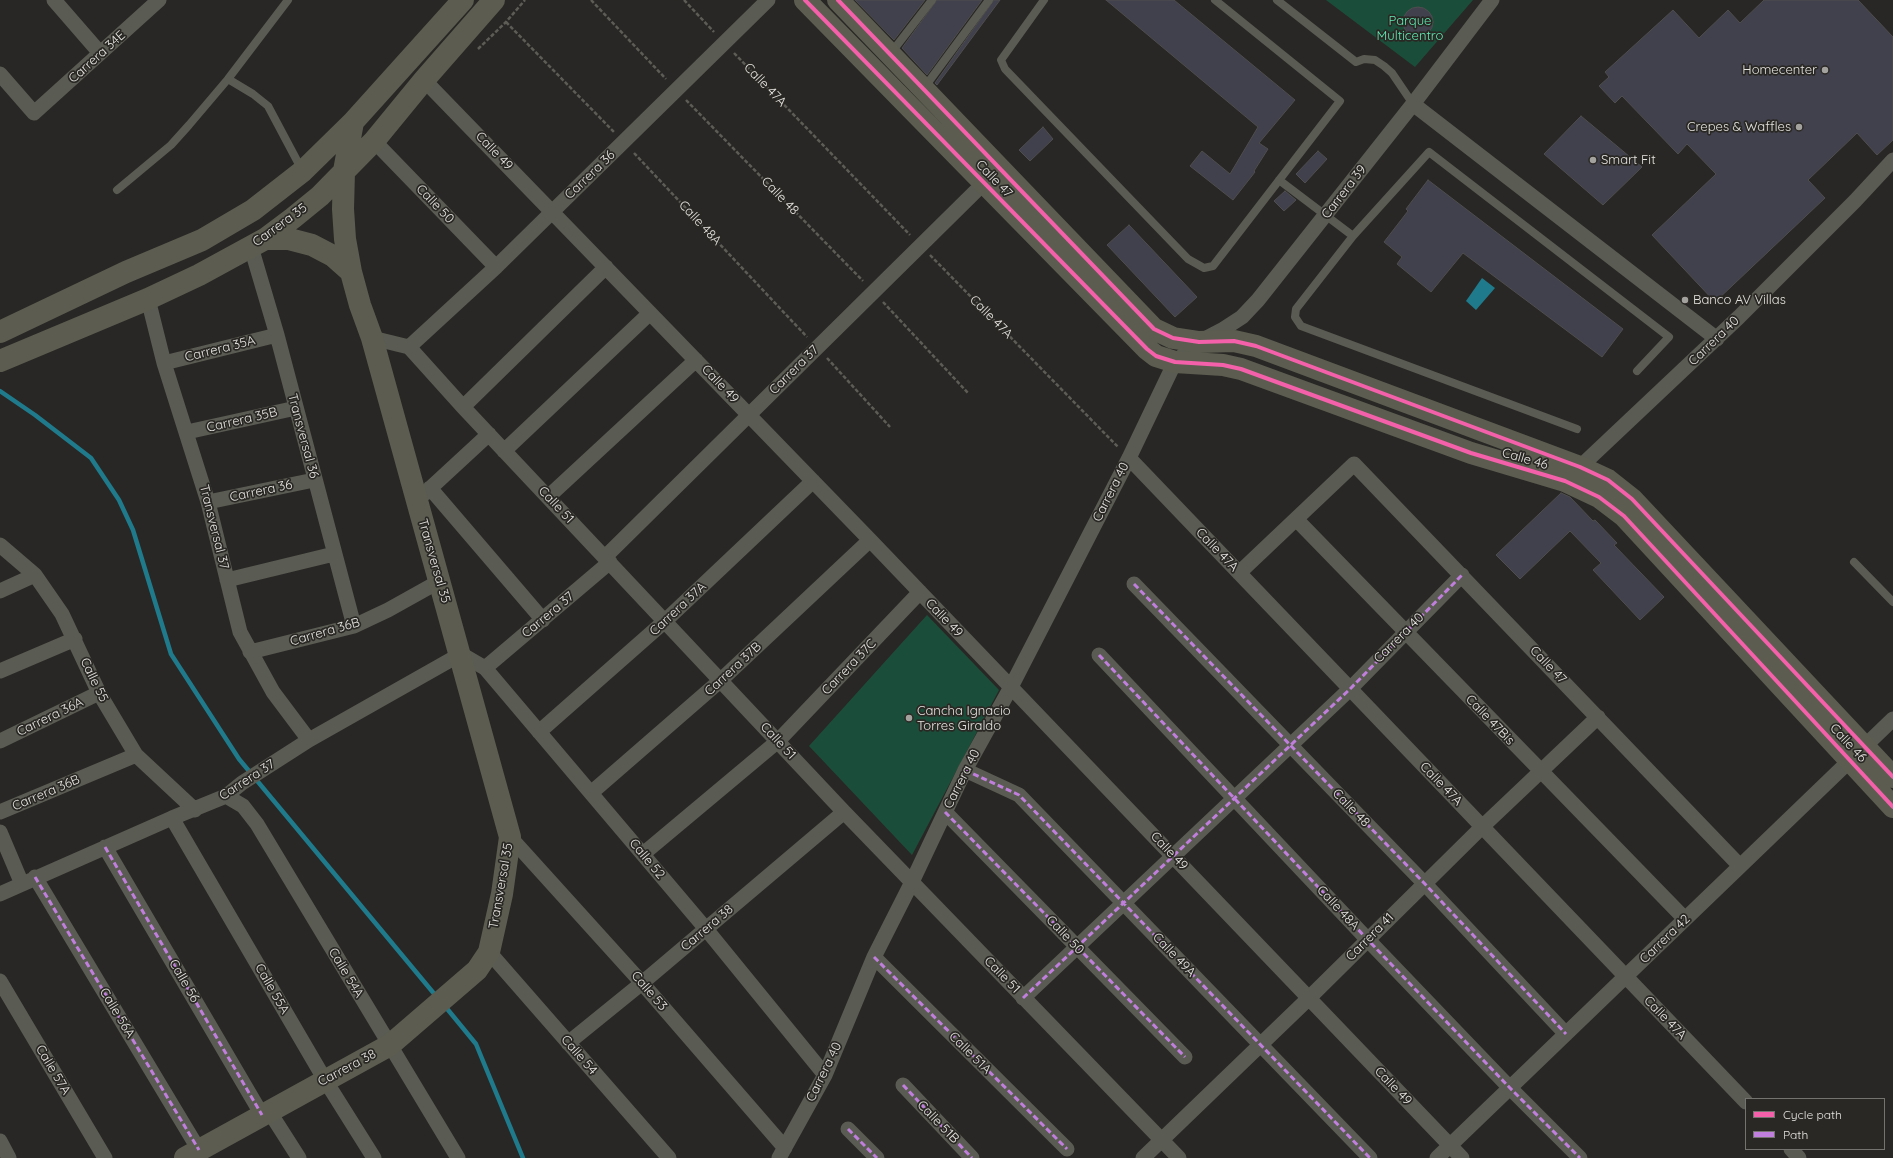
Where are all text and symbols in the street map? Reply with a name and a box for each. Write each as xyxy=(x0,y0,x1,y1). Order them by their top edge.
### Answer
park label: Parque Multicentro xyxy=(1377,13,1443,44)
street label: Carrera 34E xyxy=(65,28,129,86)
street label: Calle 47A xyxy=(740,60,790,110)
place label: Homecenter xyxy=(1742,62,1817,78)
marker: Homecenter xyxy=(1820,65,1830,75)
place label: Crepes & Waffles xyxy=(1687,119,1791,135)
marker: Crepes & Waffles xyxy=(1794,122,1804,132)
street label: Calle 49 xyxy=(472,129,516,173)
street label: Carrera 36 xyxy=(562,147,618,203)
place label: Smart Fit xyxy=(1601,152,1656,168)
marker: Smart Fit xyxy=(1588,155,1598,165)
street label: Calle 47 xyxy=(972,157,1016,201)
street label: Carrera 39 xyxy=(1318,162,1370,222)
street label: Calle 48 xyxy=(758,174,802,218)
street label: Calle 50 xyxy=(413,181,457,227)
street label: Calle 48A xyxy=(675,197,725,249)
street label: Carrera 35 xyxy=(250,200,310,250)
street label: Calle 47A xyxy=(966,292,1016,342)
place label: Banco AV Villas xyxy=(1693,292,1786,308)
marker: Banco AV Villas xyxy=(1680,295,1690,305)
street label: Carrera 40 xyxy=(1685,313,1743,369)
street label: Carrera 35A xyxy=(183,333,257,365)
street label: Carrera 37 xyxy=(766,342,822,398)
street label: Calle 49 xyxy=(698,362,742,406)
street label: Transversal 36 xyxy=(284,392,322,480)
street label: Carrera 35B xyxy=(205,404,279,436)
street label: Calle 46 xyxy=(1500,445,1550,473)
street label: Carrera 40 xyxy=(1089,460,1133,524)
street label: Carrera 36 xyxy=(228,477,294,505)
street label: Transversal 37 xyxy=(196,483,232,571)
street label: Calle 51 xyxy=(535,483,577,527)
street label: Transversal 35 xyxy=(414,517,454,605)
street label: Calle 47A xyxy=(1192,525,1242,575)
street label: Carrera 37A xyxy=(646,579,710,639)
street label: Carrera 37 xyxy=(519,589,577,641)
street label: Calle 49 xyxy=(922,596,966,640)
street label: Carrera 40 xyxy=(1371,610,1427,666)
street label: Carrera 36B xyxy=(288,615,362,649)
street label: Carrera 37C xyxy=(819,636,879,698)
street label: Carrera 37B xyxy=(701,639,765,699)
street label: Calle 47 xyxy=(1526,643,1570,687)
street label: Calle 55 xyxy=(77,655,111,705)
street label: Calle 47Bis xyxy=(1462,692,1518,748)
street label: Carrera 36A xyxy=(14,694,86,740)
place label: Cancha Ignacio Torres Giraldo xyxy=(917,703,1011,734)
marker: Cancha Ignacio Torres Giraldo xyxy=(904,713,914,723)
street label: Calle 51 xyxy=(757,719,799,763)
street label: Calle 46 xyxy=(1826,721,1870,765)
street label: Carrera 40 xyxy=(940,747,984,811)
street label: Carrera 37 xyxy=(216,756,278,804)
street label: Calle 47A xyxy=(1416,759,1466,809)
street label: Carrera 36B xyxy=(10,772,82,814)
street label: Calle 48 xyxy=(1329,786,1373,830)
street label: Calle 49 xyxy=(1147,829,1191,873)
street label: Calle 52 xyxy=(626,836,668,882)
street label: Transversal 35 xyxy=(486,842,516,930)
street label: Calle 48A xyxy=(1313,882,1363,934)
street label: Carrera 38 xyxy=(678,902,736,954)
street label: Carrera 41 xyxy=(1343,910,1397,964)
street label: Carrera 42 xyxy=(1637,911,1693,967)
street label: Calle 50 xyxy=(1043,912,1087,958)
street label: Calle 49A xyxy=(1149,930,1199,980)
street label: Calle 54A xyxy=(325,945,367,1001)
street label: Calle 51 xyxy=(981,953,1023,997)
street label: Calle 56 xyxy=(165,957,203,1005)
street label: Calle 55A xyxy=(251,961,293,1017)
street label: Calle 53 xyxy=(628,968,670,1014)
street label: Calle 56A xyxy=(96,985,138,1041)
street label: Calle 47A xyxy=(1640,993,1690,1043)
street label: Calle 51A xyxy=(946,1029,994,1077)
street label: Calle 54 xyxy=(558,1032,600,1078)
street label: Carrera 40 xyxy=(803,1040,845,1104)
street label: Calle 57A xyxy=(32,1042,74,1098)
street label: Carrera 38 xyxy=(315,1046,379,1090)
street label: Calle 49 xyxy=(1371,1064,1415,1108)
street label: Calle 51B xyxy=(914,1097,962,1147)
legend xyxy=(1745,1098,1885,1150)
text: Cycle path xyxy=(1783,1107,1842,1122)
text: Path xyxy=(1783,1127,1808,1142)

